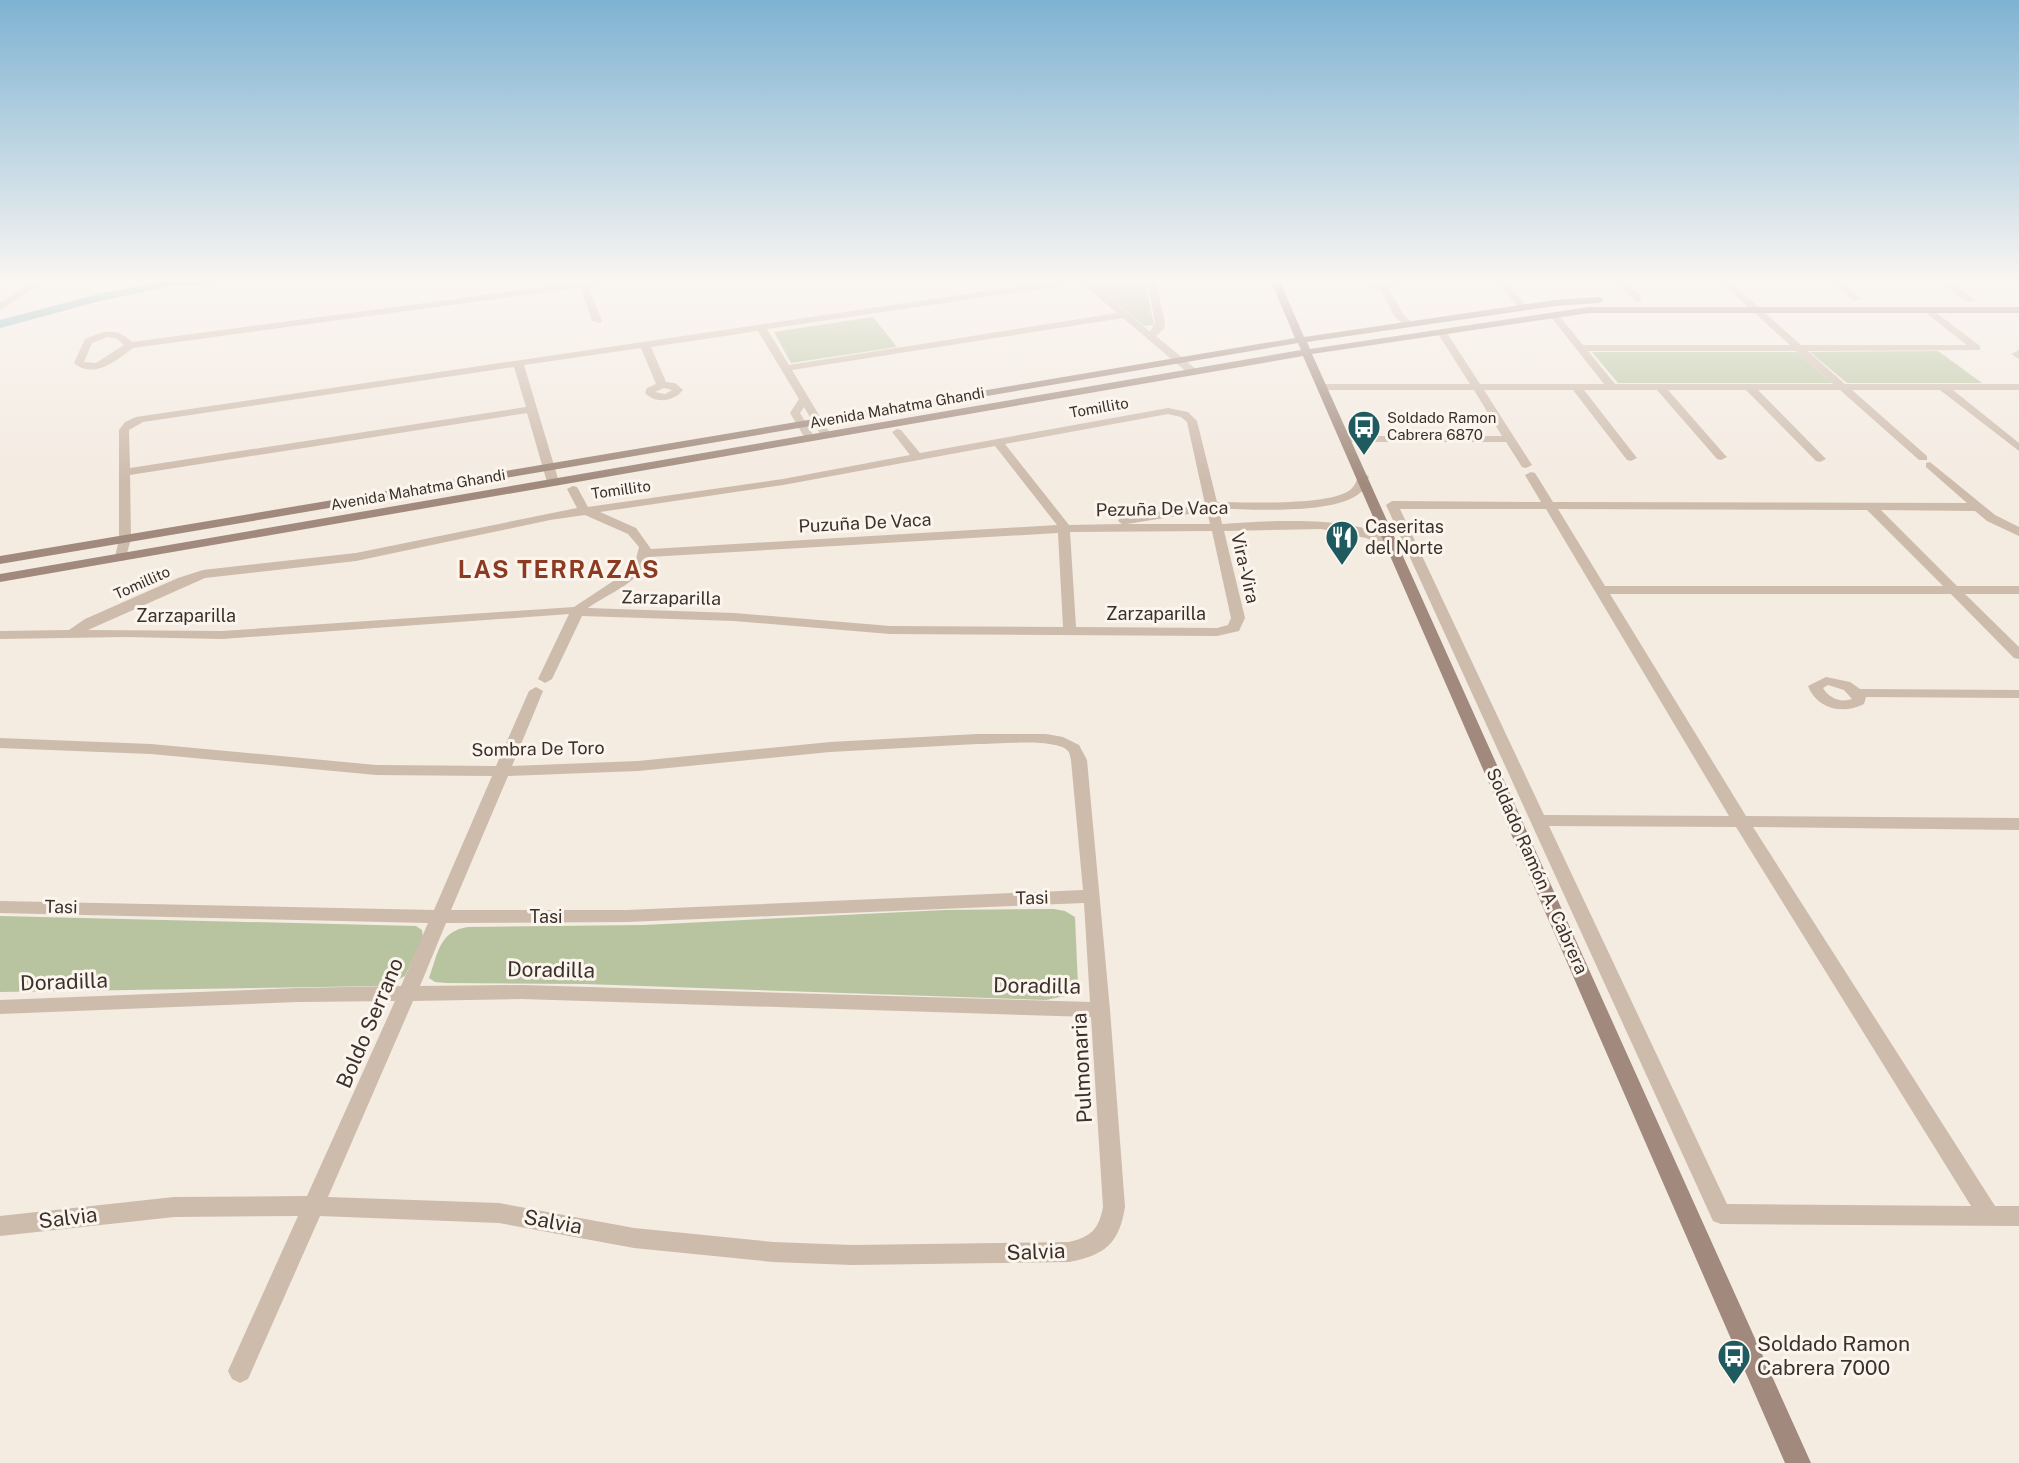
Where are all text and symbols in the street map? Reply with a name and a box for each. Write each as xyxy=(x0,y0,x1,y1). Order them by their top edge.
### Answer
street label: Avenida Mahatma Ghandi xyxy=(808,384,986,431)
street label: Tomillito xyxy=(1068,394,1130,421)
bus stop icon: Soldado Ramon Cabrera 6870 xyxy=(1346,409,1382,456)
place label: Soldado Ramon Cabrera 6870 xyxy=(1387,409,1496,443)
street label: Avenida Mahatma Ghandi xyxy=(329,466,507,513)
street label: Tomillito xyxy=(590,477,652,502)
street label: Pezuña De Vaca xyxy=(1096,497,1228,520)
street label: Puzuña De Vaca xyxy=(798,509,932,536)
place label: Caseritas del Norte xyxy=(1365,516,1444,558)
restaurant icon: Caseritas del Norte xyxy=(1324,519,1360,566)
street label: Vira-Vira xyxy=(1227,530,1264,605)
district label: LAS TERRAZAS xyxy=(458,555,660,583)
street label: Tomillito xyxy=(111,563,173,602)
street label: Zarzaparilla xyxy=(621,586,721,609)
street label: Zarzaparilla xyxy=(1106,603,1206,624)
street label: Zarzaparilla xyxy=(136,605,236,626)
street label: Sombra De Toro xyxy=(471,737,605,760)
street label: Soldado Ramón A. Cabrera xyxy=(1482,764,1592,977)
street label: Tasi xyxy=(1015,886,1049,909)
street label: Tasi xyxy=(44,896,78,917)
street label: Tasi xyxy=(529,906,563,927)
street label: Boldo Serrano xyxy=(331,954,408,1092)
street label: Doradilla xyxy=(507,956,595,983)
street label: Doradilla xyxy=(20,967,108,996)
street label: Doradilla xyxy=(993,972,1081,999)
street label: Pulmonaria xyxy=(1066,1012,1097,1124)
street label: Salvia xyxy=(37,1202,99,1234)
street label: Salvia xyxy=(522,1204,584,1239)
street label: Salvia xyxy=(1006,1238,1066,1265)
place label: Soldado Ramon Cabrera 7000 xyxy=(1757,1331,1910,1380)
bus stop icon: Soldado Ramon Cabrera 7000 xyxy=(1716,1338,1752,1385)

